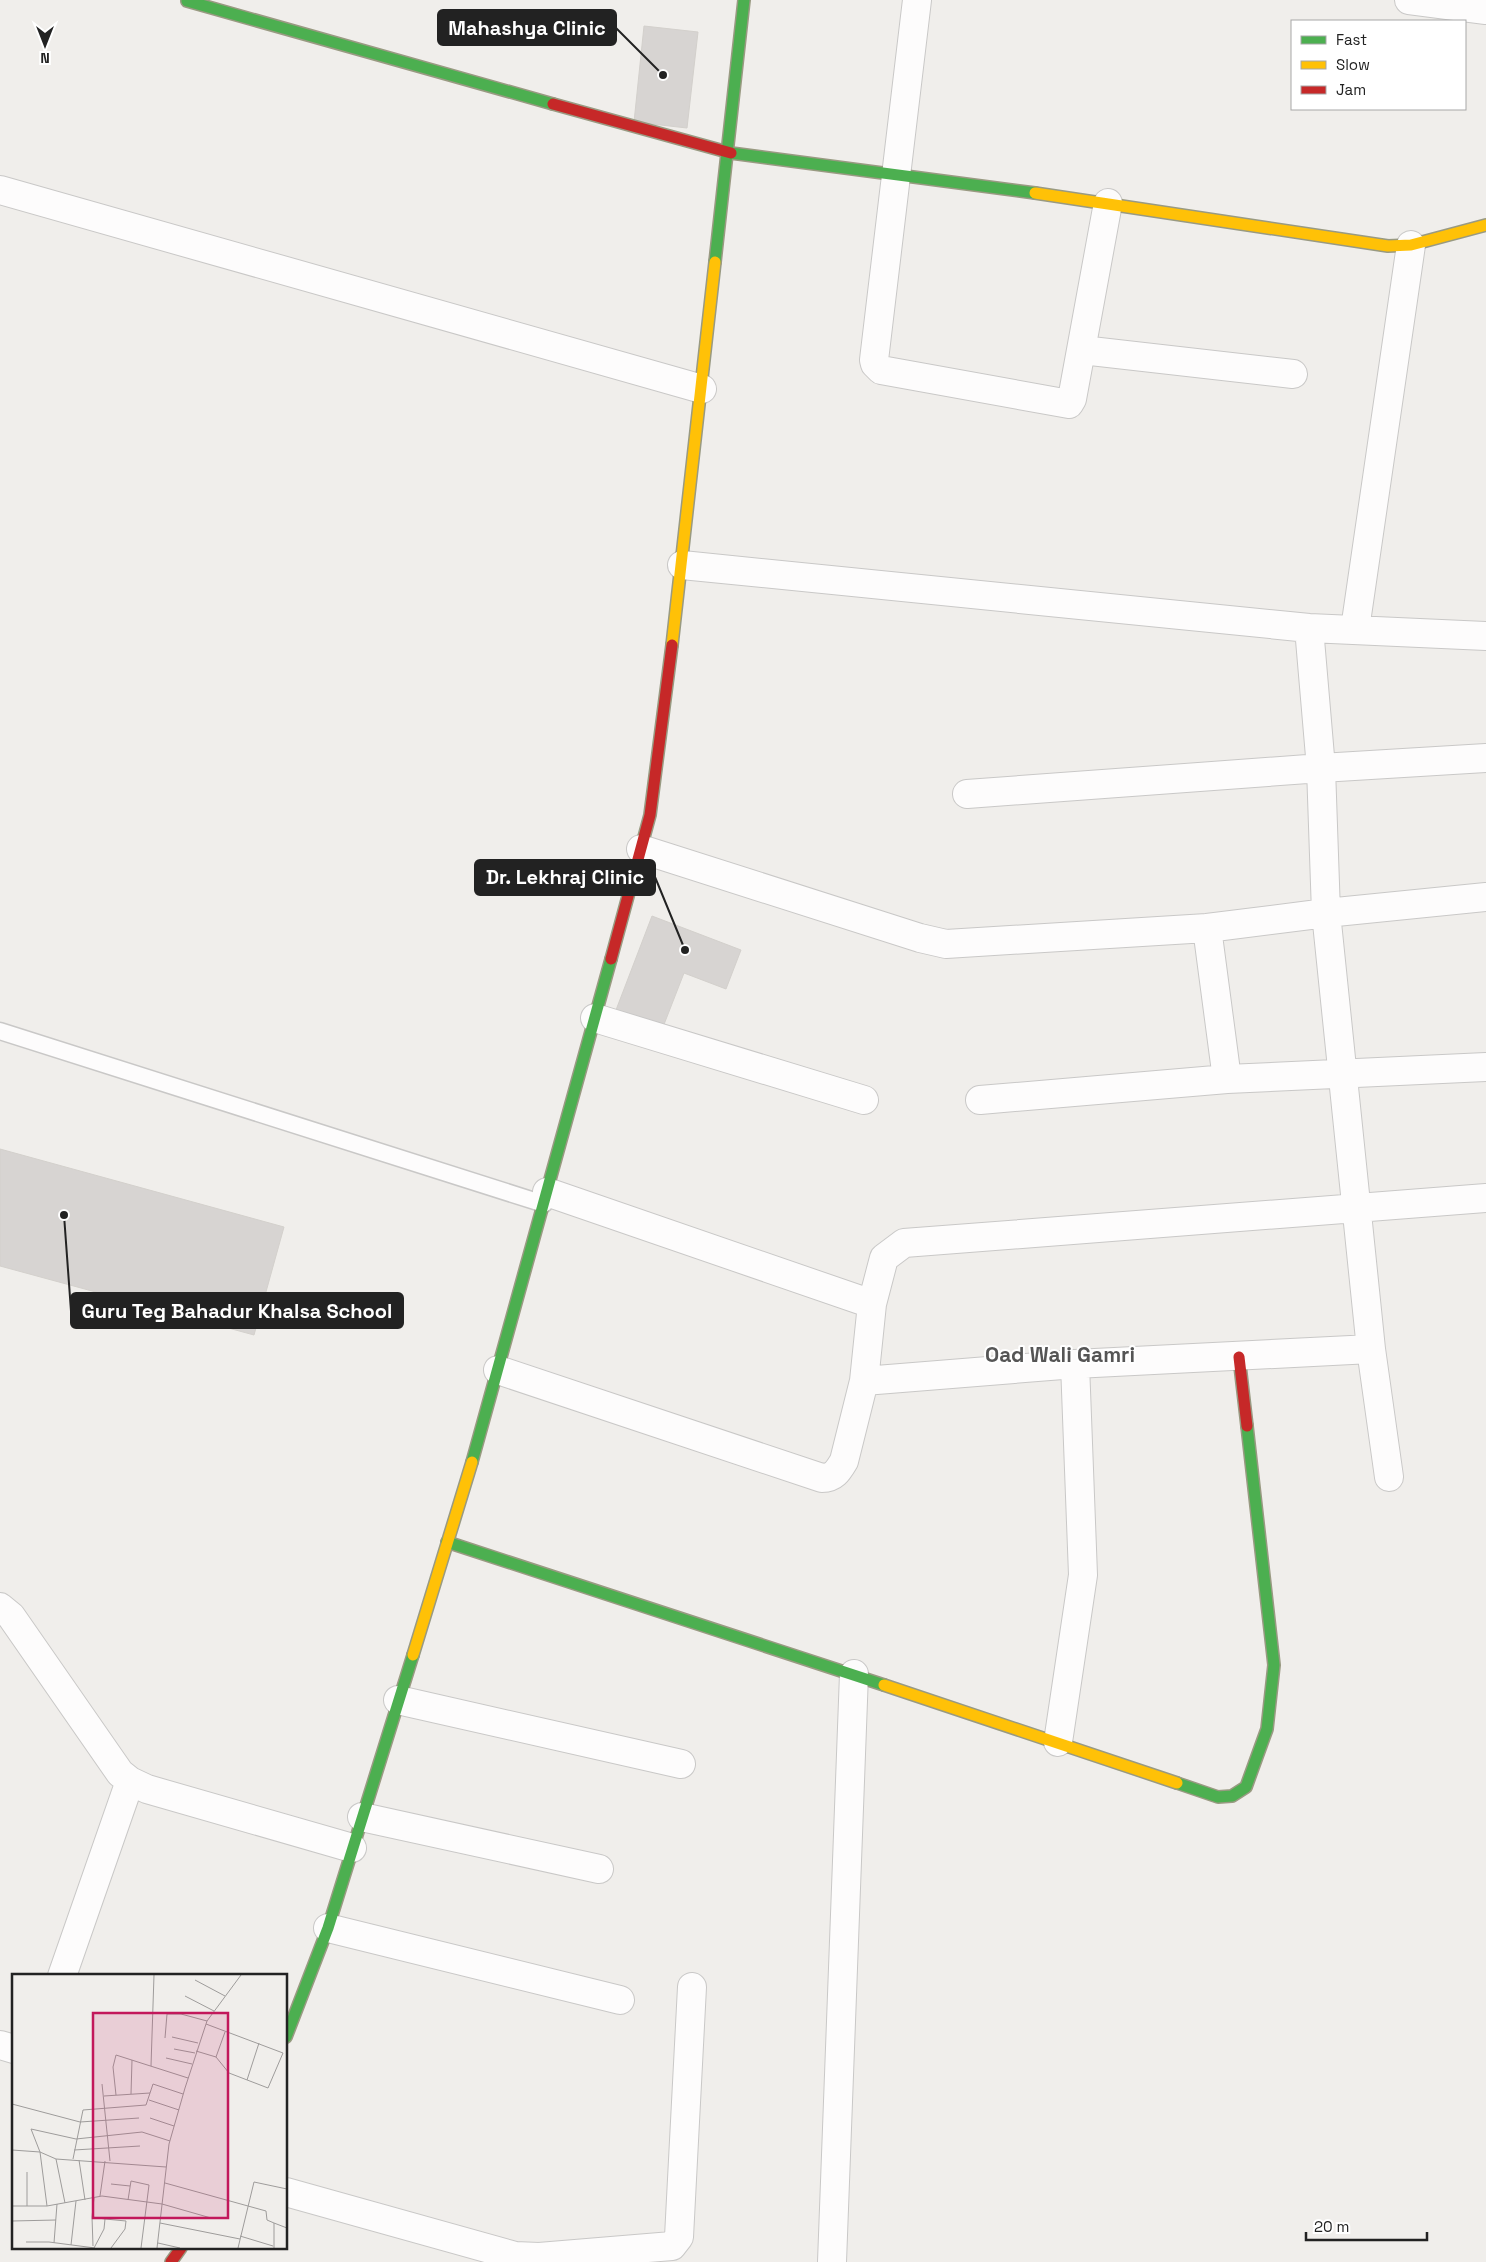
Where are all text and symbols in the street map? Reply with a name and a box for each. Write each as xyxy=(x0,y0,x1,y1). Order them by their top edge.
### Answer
callout: Mahashya Clinic xyxy=(438,10,616,45)
text: Mahashya Clinic xyxy=(448,15,606,41)
north arrow xyxy=(20,20,70,70)
legend xyxy=(1291,20,1466,110)
text: Fast xyxy=(1336,30,1367,49)
text: N xyxy=(40,49,50,67)
text: Slow xyxy=(1336,55,1370,74)
text: Jam xyxy=(1336,80,1366,99)
callout: Dr. Lekhraj Clinic xyxy=(475,860,655,895)
text: Dr. Lekhraj Clinic xyxy=(486,864,645,890)
callout: Guru Teg Bahadur Khalsa School xyxy=(71,1293,403,1328)
text: Guru Teg Bahadur Khalsa School xyxy=(82,1298,392,1324)
district label: Oad Wali Gamri xyxy=(985,1341,1135,1368)
inset map xyxy=(12,1974,288,2250)
scale bar xyxy=(1306,2210,1427,2242)
text: 20 m xyxy=(1314,2217,1349,2236)

